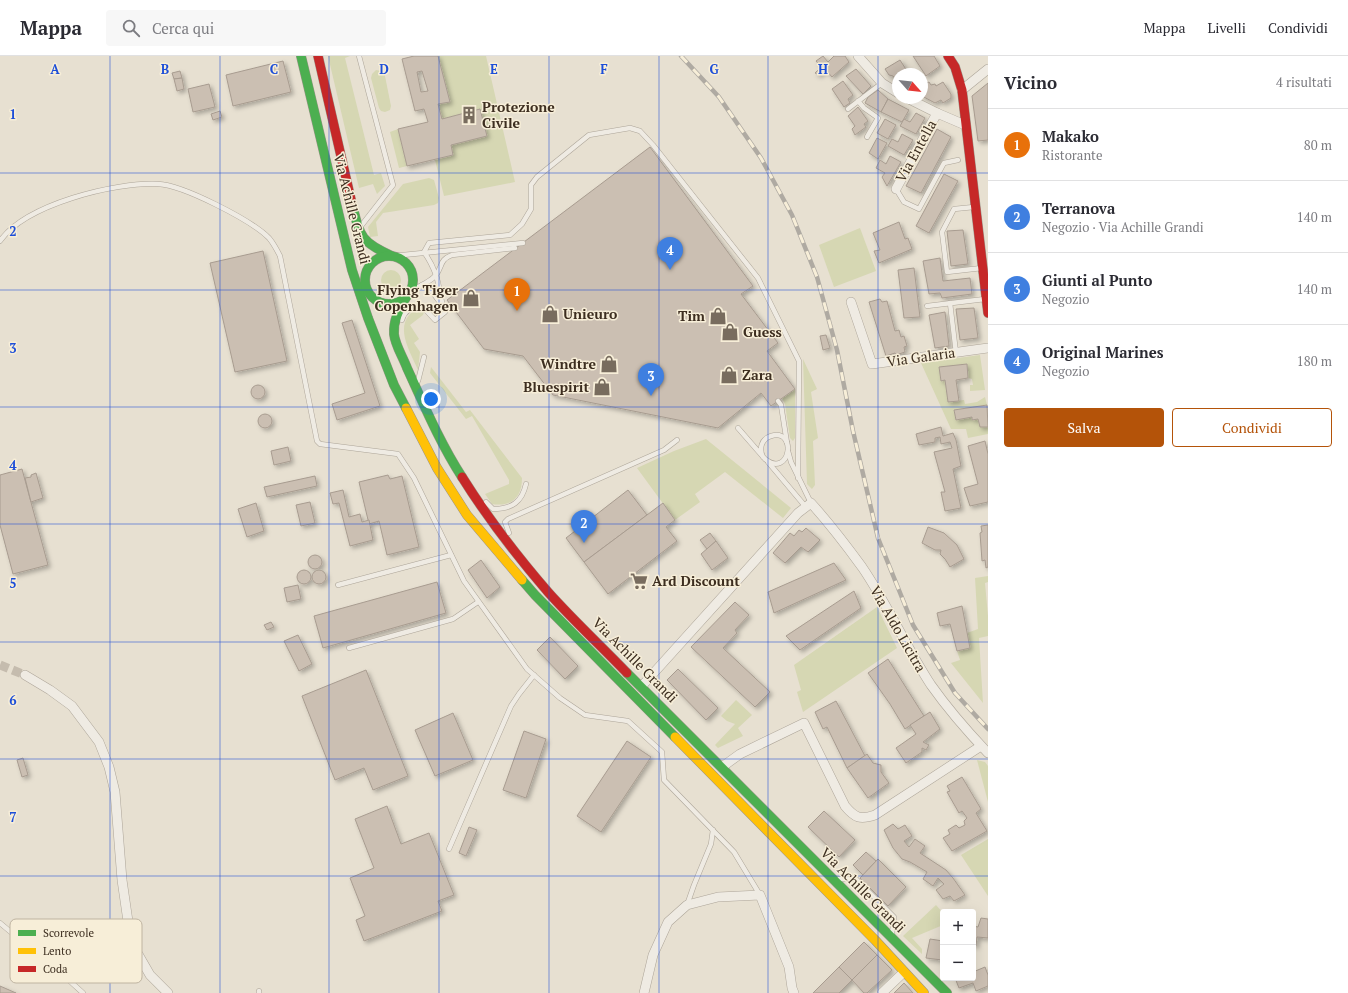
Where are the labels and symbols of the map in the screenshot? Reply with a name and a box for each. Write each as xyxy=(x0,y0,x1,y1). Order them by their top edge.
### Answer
text: A xyxy=(50,60,60,78)
text: B xyxy=(161,60,169,78)
text: C xyxy=(270,60,278,78)
text: D xyxy=(379,60,389,78)
text: E xyxy=(490,60,498,78)
text: F xyxy=(600,60,608,78)
text: G xyxy=(709,60,719,78)
text: H xyxy=(818,60,828,78)
north arrow xyxy=(892,68,928,104)
place label: Protezione Civile xyxy=(482,97,555,132)
text: 1 xyxy=(9,105,17,123)
building icon: Protezione Civile xyxy=(459,105,479,125)
street label: Via Entella xyxy=(891,116,940,185)
street label: Via Achille Grandi xyxy=(330,152,375,266)
text: 2 xyxy=(9,222,17,240)
pin: 4 xyxy=(657,237,683,270)
pin: 1 xyxy=(504,278,530,311)
place label: Flying Tiger Copenhagen xyxy=(375,280,458,315)
shop icon: Flying Tiger Copenhagen xyxy=(461,288,481,308)
shop icon: Unieuro xyxy=(540,304,560,324)
place label: Unieuro xyxy=(563,304,617,323)
place label: Tim xyxy=(678,306,705,325)
shop icon: Tim xyxy=(708,306,728,326)
shop icon: Guess xyxy=(720,322,740,342)
place label: Guess xyxy=(743,322,782,341)
text: 3 xyxy=(9,339,17,357)
street label: Via Galaria xyxy=(885,342,956,371)
place label: Windtre xyxy=(540,354,596,373)
shop icon: Windtre xyxy=(599,354,619,374)
pin: 3 xyxy=(638,363,664,396)
shop icon: Zara xyxy=(719,365,739,385)
place label: Zara xyxy=(742,365,773,384)
place label: Bluespirit xyxy=(523,377,589,396)
shop icon: Bluespirit xyxy=(592,377,612,397)
your location xyxy=(421,389,441,409)
text: 4 xyxy=(9,456,17,474)
pin: 2 xyxy=(571,510,597,543)
supermarket icon: Ard Discount xyxy=(629,571,649,591)
place label: Ard Discount xyxy=(652,571,740,590)
text: 5 xyxy=(9,574,17,592)
street label: Via Aldo Licitra xyxy=(866,582,931,675)
street label: Via Achille Grandi xyxy=(589,613,682,706)
text: 6 xyxy=(9,691,17,709)
text: 7 xyxy=(9,808,17,826)
street label: Via Achille Grandi xyxy=(817,843,910,936)
legend xyxy=(10,919,142,983)
text: Scorrevole xyxy=(43,926,94,940)
text: Lento xyxy=(43,944,71,958)
text: Coda xyxy=(43,962,68,976)

